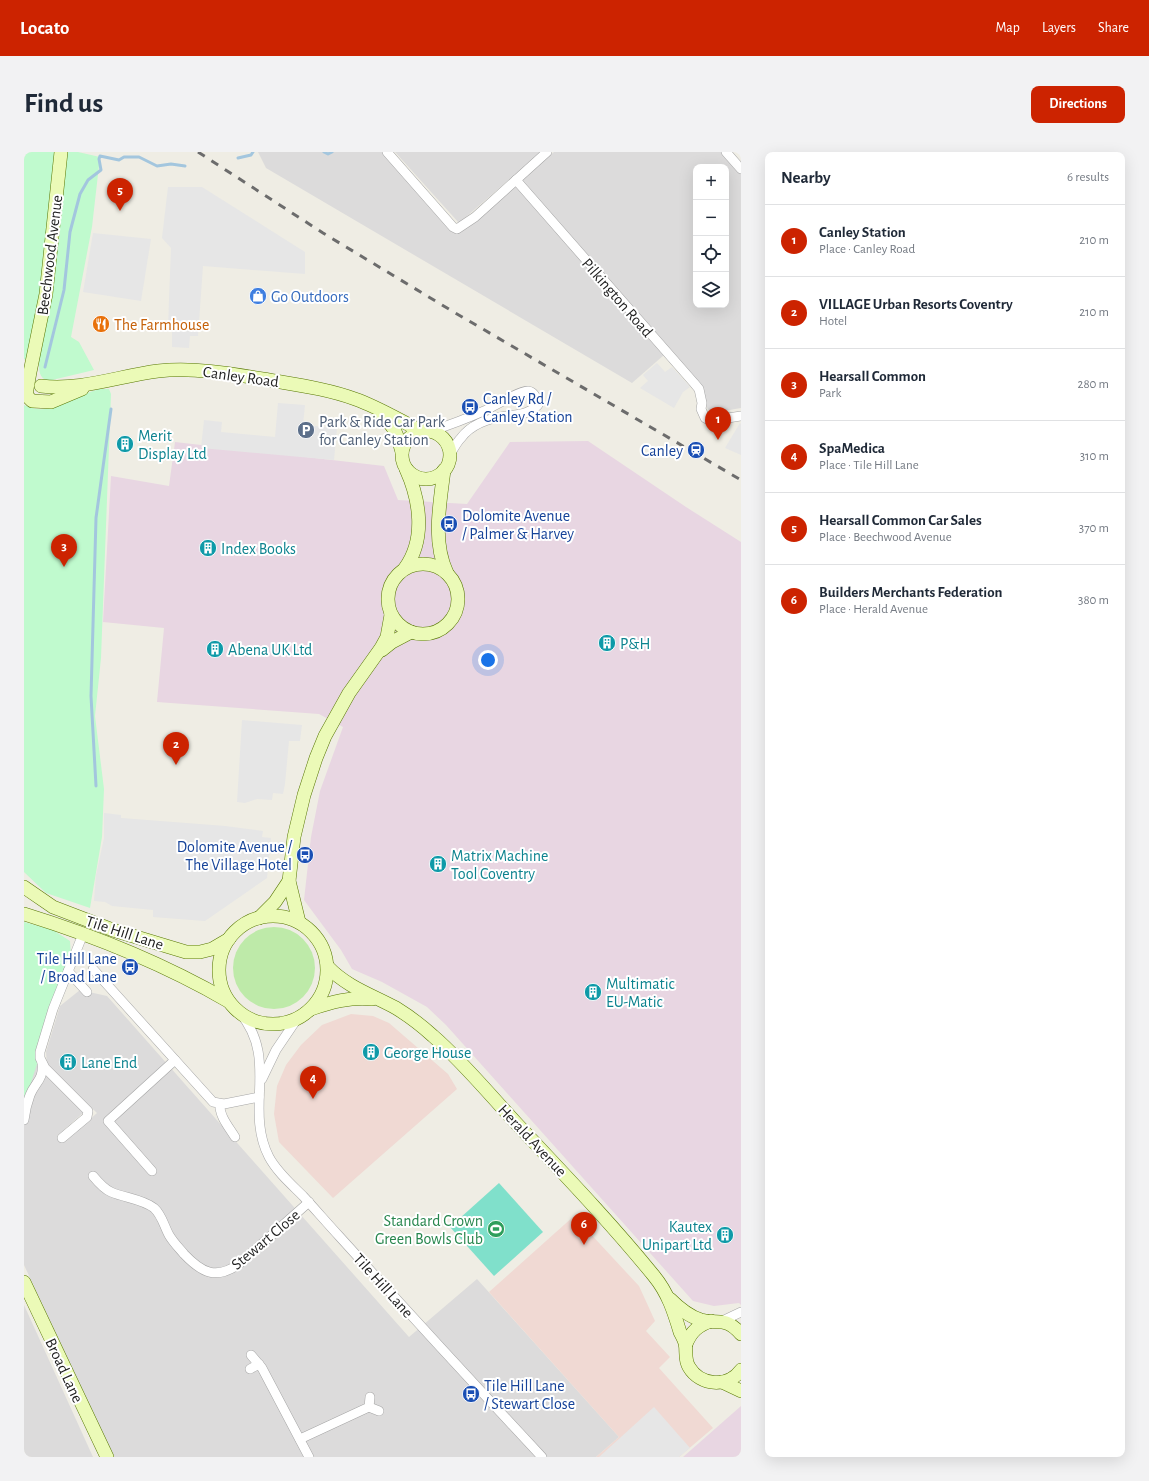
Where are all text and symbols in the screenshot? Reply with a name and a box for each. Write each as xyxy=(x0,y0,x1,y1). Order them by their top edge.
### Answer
text: Locato xyxy=(20,19,69,38)
text: Map xyxy=(995,21,1020,35)
text: Layers xyxy=(1042,21,1076,35)
text: Share xyxy=(1098,21,1129,35)
button: Directions xyxy=(1031,86,1125,123)
text: Find us xyxy=(24,90,103,118)
map controls xyxy=(693,164,729,308)
button: + xyxy=(693,164,729,200)
text: Nearby xyxy=(781,169,831,186)
text: 6 results xyxy=(1067,171,1109,184)
pin: 5 xyxy=(107,178,133,211)
street label: Beechwood Avenue xyxy=(35,194,65,316)
button: − xyxy=(693,200,729,236)
text: Canley Station xyxy=(819,225,906,240)
text: 1 xyxy=(792,234,796,247)
text: 210 m xyxy=(1079,234,1109,247)
button: locate xyxy=(693,236,729,272)
text: Place · Canley Road xyxy=(819,243,915,256)
street label: Pilkington Road xyxy=(579,255,656,340)
button: layers xyxy=(693,272,729,308)
shop icon: Go Outdoors xyxy=(248,286,268,306)
place label: Go Outdoors xyxy=(271,289,349,305)
text: VILLAGE Urban Resorts Coventry xyxy=(819,297,1013,312)
text: 2 xyxy=(791,306,797,319)
text: 210 m xyxy=(1079,306,1109,319)
restaurant icon: The Farmhouse xyxy=(91,314,111,334)
text: Hotel xyxy=(819,315,847,328)
place label: The Farmhouse xyxy=(114,317,209,333)
street label: Canley Road xyxy=(202,364,280,391)
text: Hearsall Common xyxy=(819,369,926,384)
text: 3 xyxy=(791,378,797,391)
text: 280 m xyxy=(1078,378,1109,391)
text: Park xyxy=(819,387,841,400)
place label: Canley Rd / Canley Station xyxy=(483,391,573,426)
bus stop icon: Canley Rd / Canley Station xyxy=(460,397,480,417)
pin: 1 xyxy=(705,407,731,440)
place label: Park & Ride Car Park for Canley Station xyxy=(319,414,446,449)
parking icon: Park & Ride Car Park for Canley Station xyxy=(296,420,316,440)
place label: Merit Display Ltd xyxy=(138,428,207,463)
building icon: Merit Display Ltd xyxy=(115,434,135,454)
station icon: Canley xyxy=(686,440,706,460)
text: SpaMedica xyxy=(819,441,885,456)
place label: Canley xyxy=(641,443,683,460)
text: 4 xyxy=(791,450,797,463)
text: 310 m xyxy=(1080,450,1109,463)
text: Place · Tile Hill Lane xyxy=(819,459,919,472)
place label: Dolomite Avenue / Palmer & Harvey xyxy=(462,508,574,543)
text: Hearsall Common Car Sales xyxy=(819,513,982,528)
bus stop icon: Dolomite Avenue / Palmer & Harvey xyxy=(439,514,459,534)
text: 5 xyxy=(791,522,797,535)
text: 370 m xyxy=(1079,522,1109,535)
text: Place · Beechwood Avenue xyxy=(819,531,952,544)
pin: 3 xyxy=(51,534,77,567)
building icon: Index Books xyxy=(198,538,218,558)
place label: Index Books xyxy=(221,541,296,557)
text: Builders Merchants Federation xyxy=(819,585,1003,600)
text: 6 xyxy=(791,594,797,607)
text: 380 m xyxy=(1078,594,1109,607)
text: Place · Herald Avenue xyxy=(819,603,928,616)
building icon: P&H xyxy=(597,633,617,653)
place label: P&H xyxy=(620,636,650,652)
building icon: Abena UK Ltd xyxy=(205,639,225,659)
place label: Abena UK Ltd xyxy=(228,642,312,658)
your location xyxy=(478,650,498,670)
pin: 2 xyxy=(163,732,189,765)
place label: Dolomite Avenue / The Village Hotel xyxy=(177,839,292,873)
bus stop icon: Dolomite Avenue / The Village Hotel xyxy=(295,845,315,865)
place label: Matrix Machine Tool Coventry xyxy=(451,848,548,883)
building icon: Matrix Machine Tool Coventry xyxy=(428,854,448,874)
street label: Tile Hill Lane xyxy=(84,913,165,953)
place label: Tile Hill Lane / Broad Lane xyxy=(36,951,117,985)
bus stop icon: Tile Hill Lane / Broad Lane xyxy=(120,957,140,977)
place label: Multimatic EU-Matic xyxy=(606,976,675,1010)
building icon: Multimatic EU-Matic xyxy=(583,982,603,1002)
building icon: George House xyxy=(361,1042,381,1062)
place label: George House xyxy=(384,1045,471,1061)
building icon: Lane End xyxy=(58,1052,78,1072)
place label: Lane End xyxy=(81,1055,137,1071)
pin: 4 xyxy=(300,1066,326,1099)
street label: Herald Avenue xyxy=(495,1102,569,1180)
street label: Stewart Close xyxy=(228,1207,303,1273)
pin: 6 xyxy=(571,1212,597,1245)
place label: Standard Crown Green Bowls Club xyxy=(375,1213,483,1247)
sports icon: Standard Crown Green Bowls Club xyxy=(486,1219,506,1239)
place label: Kautex Unipart Ltd xyxy=(642,1219,712,1253)
building icon: Kautex Unipart Ltd xyxy=(715,1225,735,1245)
street label: Tile Hill Lane xyxy=(350,1250,416,1321)
street label: Broad Lane xyxy=(42,1336,86,1405)
place label: Tile Hill Lane / Stewart Close xyxy=(484,1378,575,1412)
bus stop icon: Tile Hill Lane / Stewart Close xyxy=(461,1384,481,1404)

